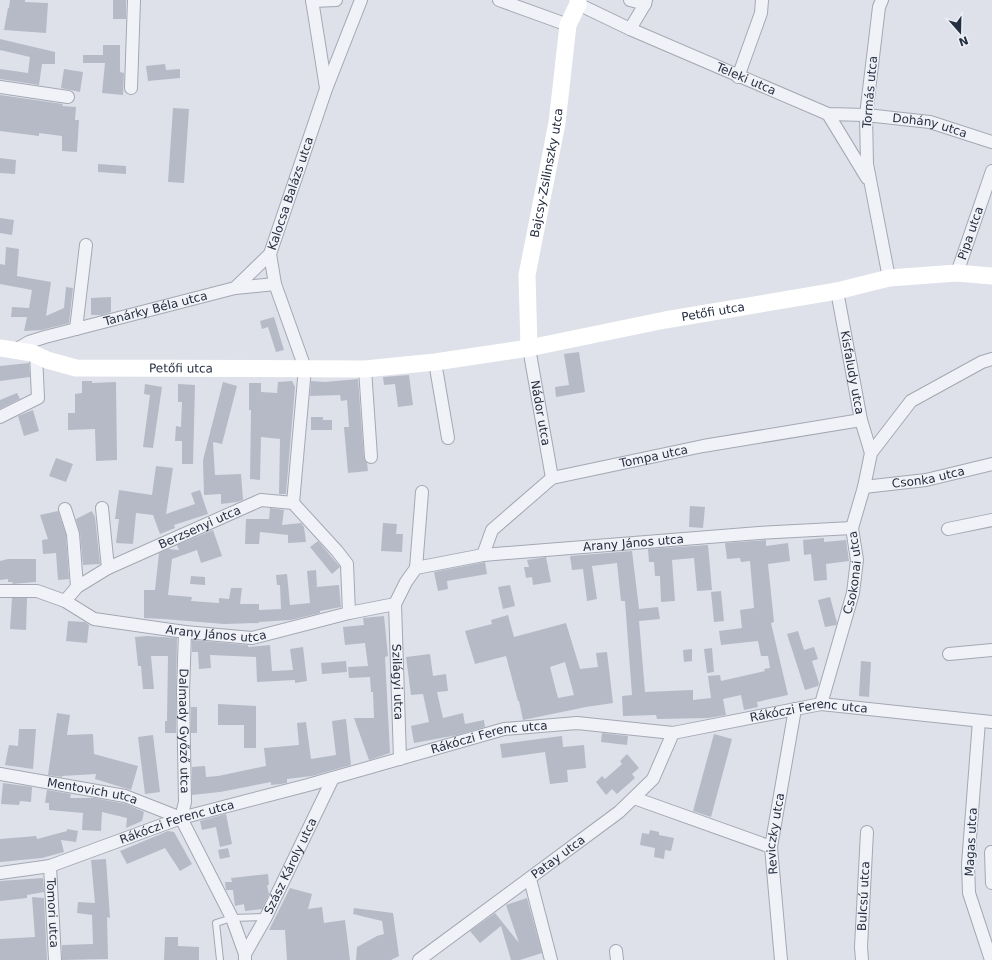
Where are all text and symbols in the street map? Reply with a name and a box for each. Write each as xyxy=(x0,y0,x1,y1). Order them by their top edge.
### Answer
north arrow xyxy=(940,12,980,52)
text: N xyxy=(957,33,970,49)
street label: Tormás utca xyxy=(860,55,880,130)
street label: Teleki utca xyxy=(713,59,778,98)
street label: Bajcsy-Zsilinszky utca xyxy=(528,108,566,239)
street label: Dohány utca xyxy=(892,111,969,141)
street label: Kalocsa Balázs utca xyxy=(265,135,316,252)
street label: Pipa utca xyxy=(955,205,986,262)
street label: Tanárky Béla utca xyxy=(101,288,209,329)
street label: Petőfi utca xyxy=(680,300,746,324)
street label: Kisfaludy utca xyxy=(838,330,867,416)
street label: Petőfi utca xyxy=(149,361,213,375)
street label: Nádor utca xyxy=(528,379,553,447)
street label: Tompa utca xyxy=(617,442,689,471)
street label: Csonka utca xyxy=(891,464,966,491)
street label: Berzsenyi utca xyxy=(156,503,243,552)
street label: Csokonai utca xyxy=(840,530,864,616)
street label: Arany János utca xyxy=(582,532,684,554)
street label: Arany János utca xyxy=(165,622,268,645)
street label: Szilágyi utca xyxy=(389,644,406,720)
street label: Dalmady Győző utca xyxy=(176,668,192,794)
street label: Rákóczi Ferenc utca xyxy=(749,697,869,725)
street label: Rákóczi Ferenc utca xyxy=(429,718,548,757)
street label: Mentovich utca xyxy=(46,775,140,807)
street label: Reviczky utca xyxy=(764,792,787,875)
street label: Rákóczi Ferenc utca xyxy=(118,797,236,847)
street label: Magas utca xyxy=(962,807,980,877)
street label: Szász Károly utca xyxy=(261,816,320,917)
street label: Patay utca xyxy=(528,833,588,882)
street label: Bulcsú utca xyxy=(855,861,872,931)
street label: Tomori utca xyxy=(44,877,61,948)

